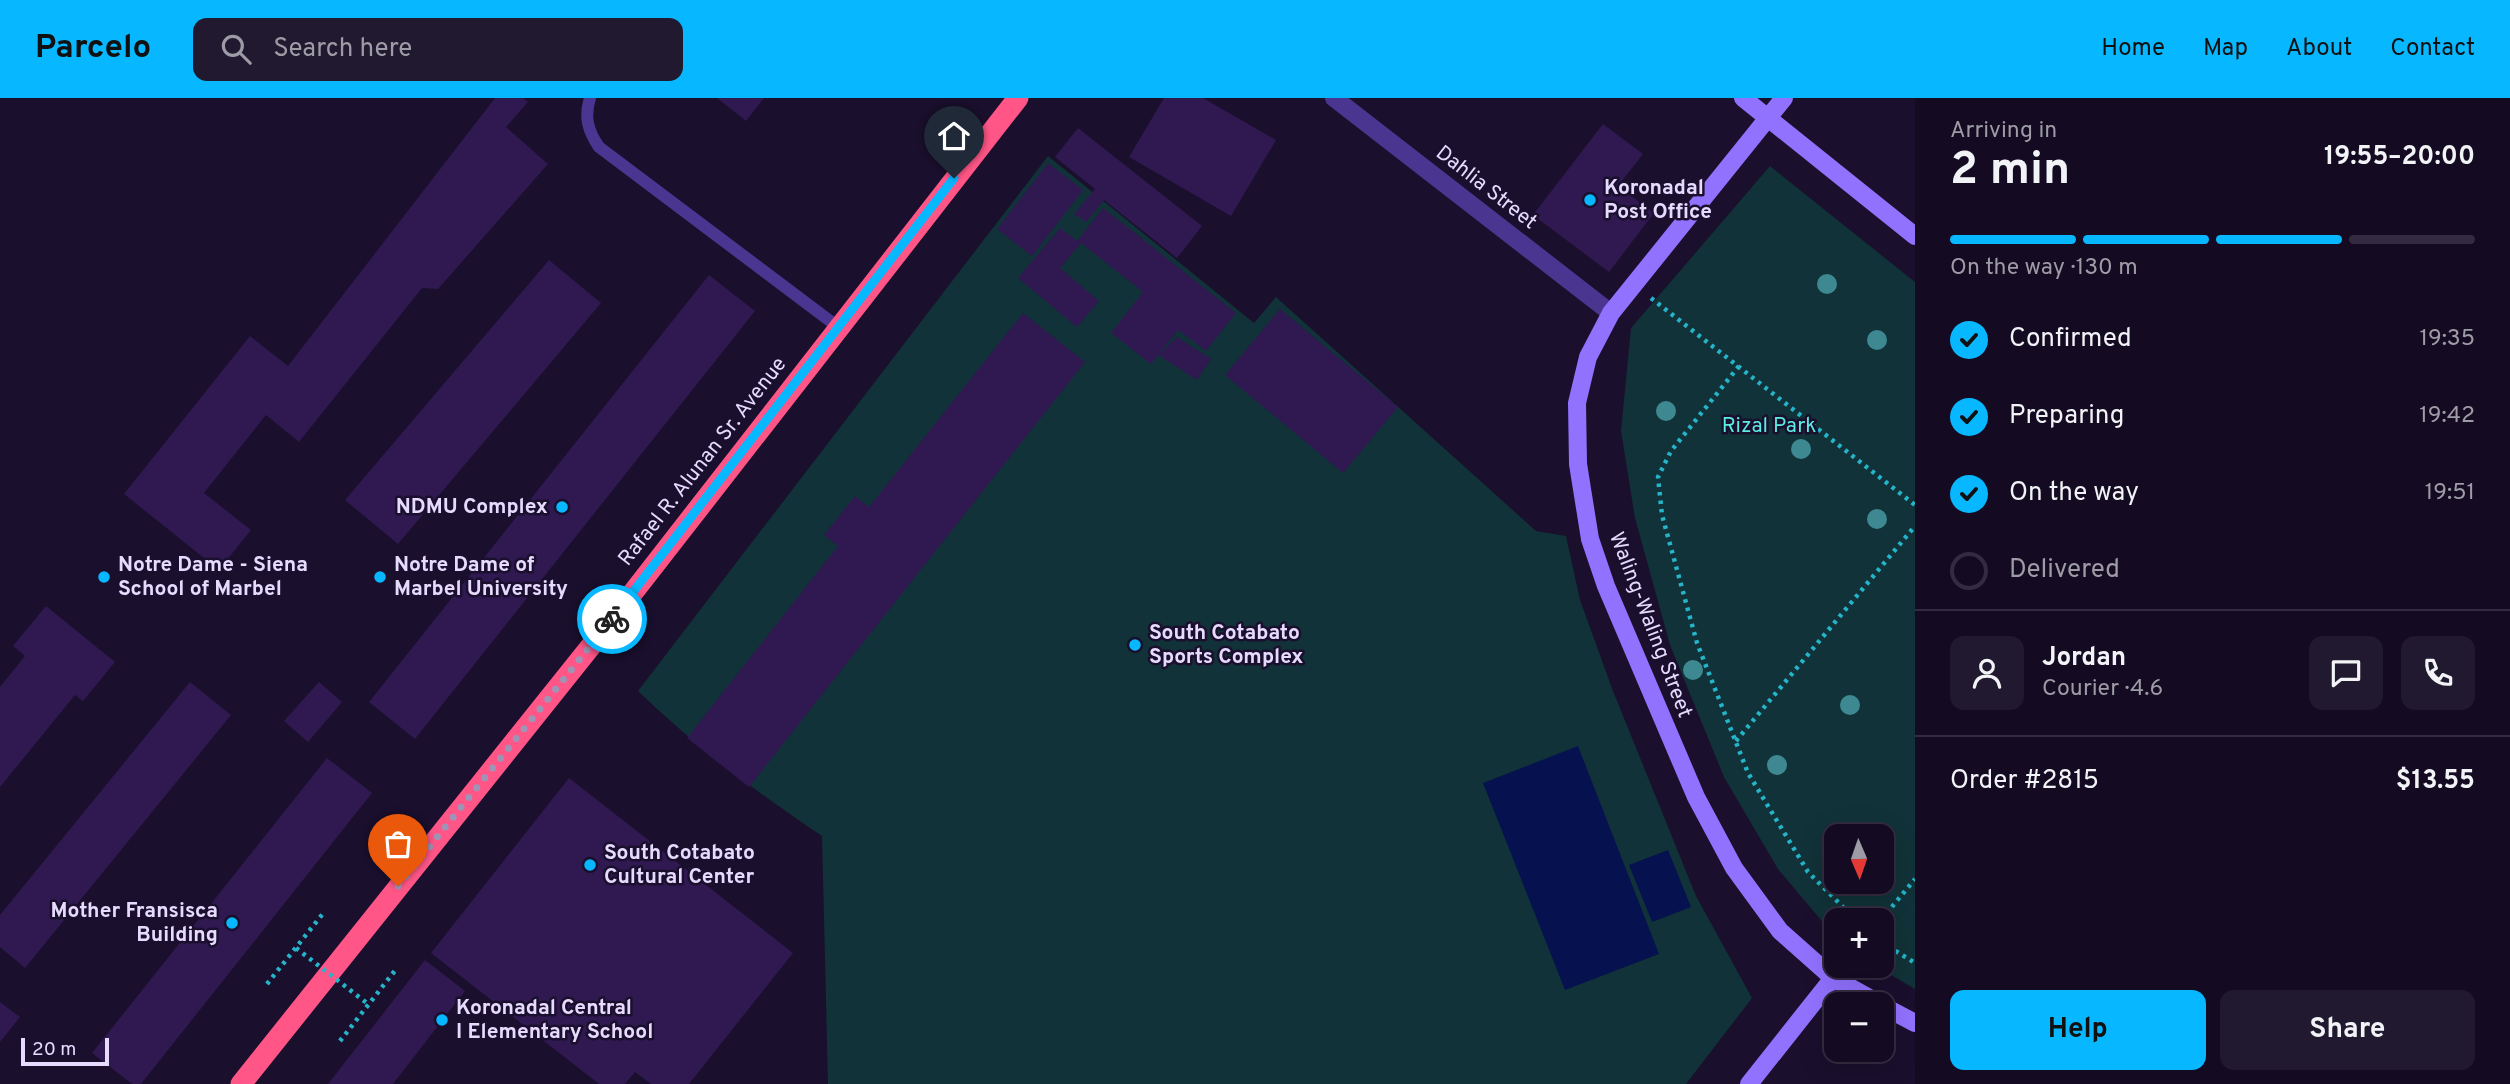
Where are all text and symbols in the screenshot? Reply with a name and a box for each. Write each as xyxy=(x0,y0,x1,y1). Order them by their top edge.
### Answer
search box xyxy=(193,18,683,81)
text: Parcelo xyxy=(35,28,151,70)
icon: search xyxy=(217,30,255,68)
text: Search here xyxy=(273,33,412,66)
text: Home xyxy=(2101,34,2165,64)
text: Map xyxy=(2203,34,2248,64)
text: About xyxy=(2286,34,2352,64)
text: Contact xyxy=(2390,34,2475,64)
pin xyxy=(924,106,984,178)
icon: home xyxy=(935,117,973,155)
text: Arriving in xyxy=(1950,117,2057,146)
street label: Dahlia Street xyxy=(1430,140,1542,236)
text: 19:55–20:00 xyxy=(2324,141,2475,174)
text: 2 min xyxy=(1950,142,2070,201)
place label: Koronadal Post Office xyxy=(1604,175,1712,226)
marker: Koronadal Post Office xyxy=(1582,192,1598,208)
text: On the way · 130 m xyxy=(1950,254,2138,283)
icon: check xyxy=(1950,321,1988,359)
text: Confirmed xyxy=(2009,323,2132,356)
text: 19:35 xyxy=(2419,325,2475,354)
street label: Rafael R. Alunan Sr. Avenue xyxy=(613,352,793,572)
icon: check xyxy=(1950,398,1988,436)
text: Preparing xyxy=(2009,400,2124,433)
text: 19:42 xyxy=(2419,402,2475,431)
park label: Rizal Park xyxy=(1722,413,1816,440)
icon: check xyxy=(1950,475,1988,513)
text: On the way xyxy=(2009,477,2139,510)
text: 19:51 xyxy=(2425,479,2475,508)
place label: NDMU Complex xyxy=(396,494,548,521)
marker: NDMU Complex xyxy=(554,499,570,515)
street label: Waling-Waling Street xyxy=(1602,528,1698,722)
place label: Notre Dame - Siena School of Marbel xyxy=(118,552,308,603)
place label: Notre Dame of Marbel University xyxy=(394,552,568,603)
text: Delivered xyxy=(2009,554,2120,587)
marker: Notre Dame - Siena School of Marbel xyxy=(96,569,112,585)
marker: Notre Dame of Marbel University xyxy=(372,569,388,585)
courier xyxy=(577,584,647,654)
icon: bike xyxy=(593,600,631,638)
place label: South Cotabato Sports Complex xyxy=(1149,620,1303,671)
button: person xyxy=(1950,636,2024,710)
button: chat xyxy=(2309,636,2383,710)
button: phone xyxy=(2401,636,2475,710)
marker: South Cotabato Sports Complex xyxy=(1127,637,1143,653)
text: Jordan xyxy=(2042,642,2126,675)
text: Courier · 4.6 xyxy=(2042,675,2163,704)
text: Order #2815 xyxy=(1950,765,2099,798)
text: $13.55 xyxy=(2396,765,2475,798)
pin xyxy=(368,814,428,886)
north arrow xyxy=(1824,824,1894,894)
map controls xyxy=(1824,824,1894,1062)
icon: bag xyxy=(379,825,417,863)
place label: South Cotabato Cultural Center xyxy=(604,840,755,891)
marker: South Cotabato Cultural Center xyxy=(582,857,598,873)
place label: Mother Fransisca Building xyxy=(51,898,218,949)
button: + xyxy=(1824,908,1894,978)
marker: Mother Fransisca Building xyxy=(224,915,240,931)
button: Help xyxy=(1950,990,2206,1070)
button: Share xyxy=(2220,990,2475,1070)
button: − xyxy=(1824,992,1894,1062)
place label: Koronadal Central I Elementary School xyxy=(456,995,653,1046)
marker: Koronadal Central I Elementary School xyxy=(434,1012,450,1028)
scale bar xyxy=(21,1035,108,1067)
text: 20 m xyxy=(32,1038,76,1062)

